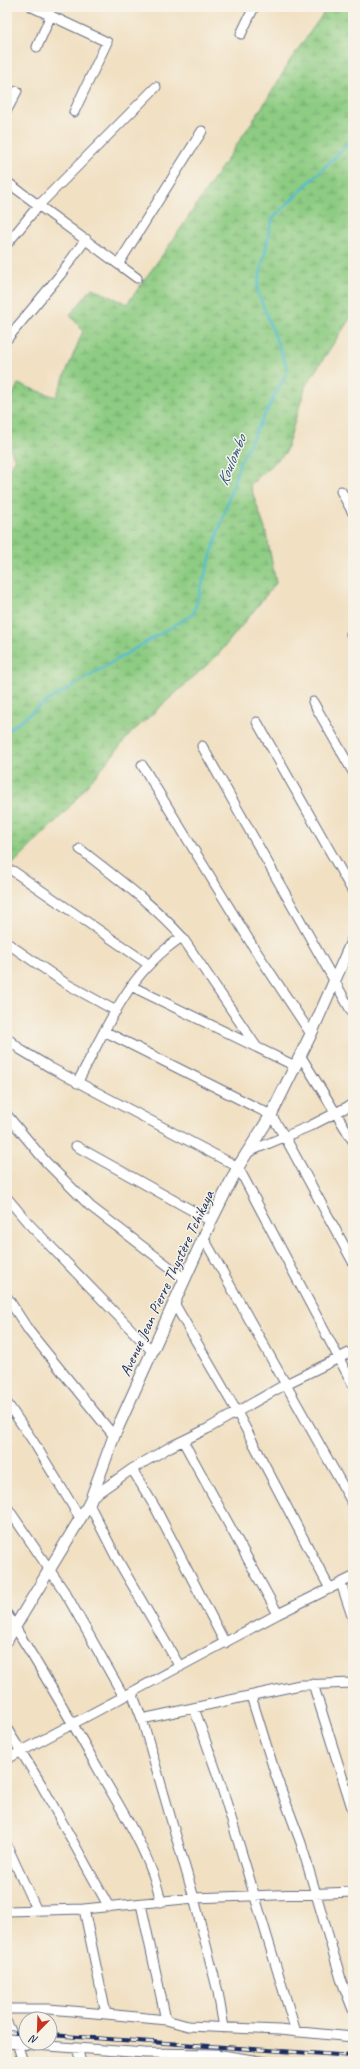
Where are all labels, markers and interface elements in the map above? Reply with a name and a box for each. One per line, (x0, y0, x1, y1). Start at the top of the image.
water label: Koulombo (212, 429, 252, 489)
street label: Avenue Jean Pierre Thystère Tchikaya (115, 1187, 219, 1379)
north arrow (18, 2011, 58, 2051)
text: N (26, 2032, 40, 2048)

